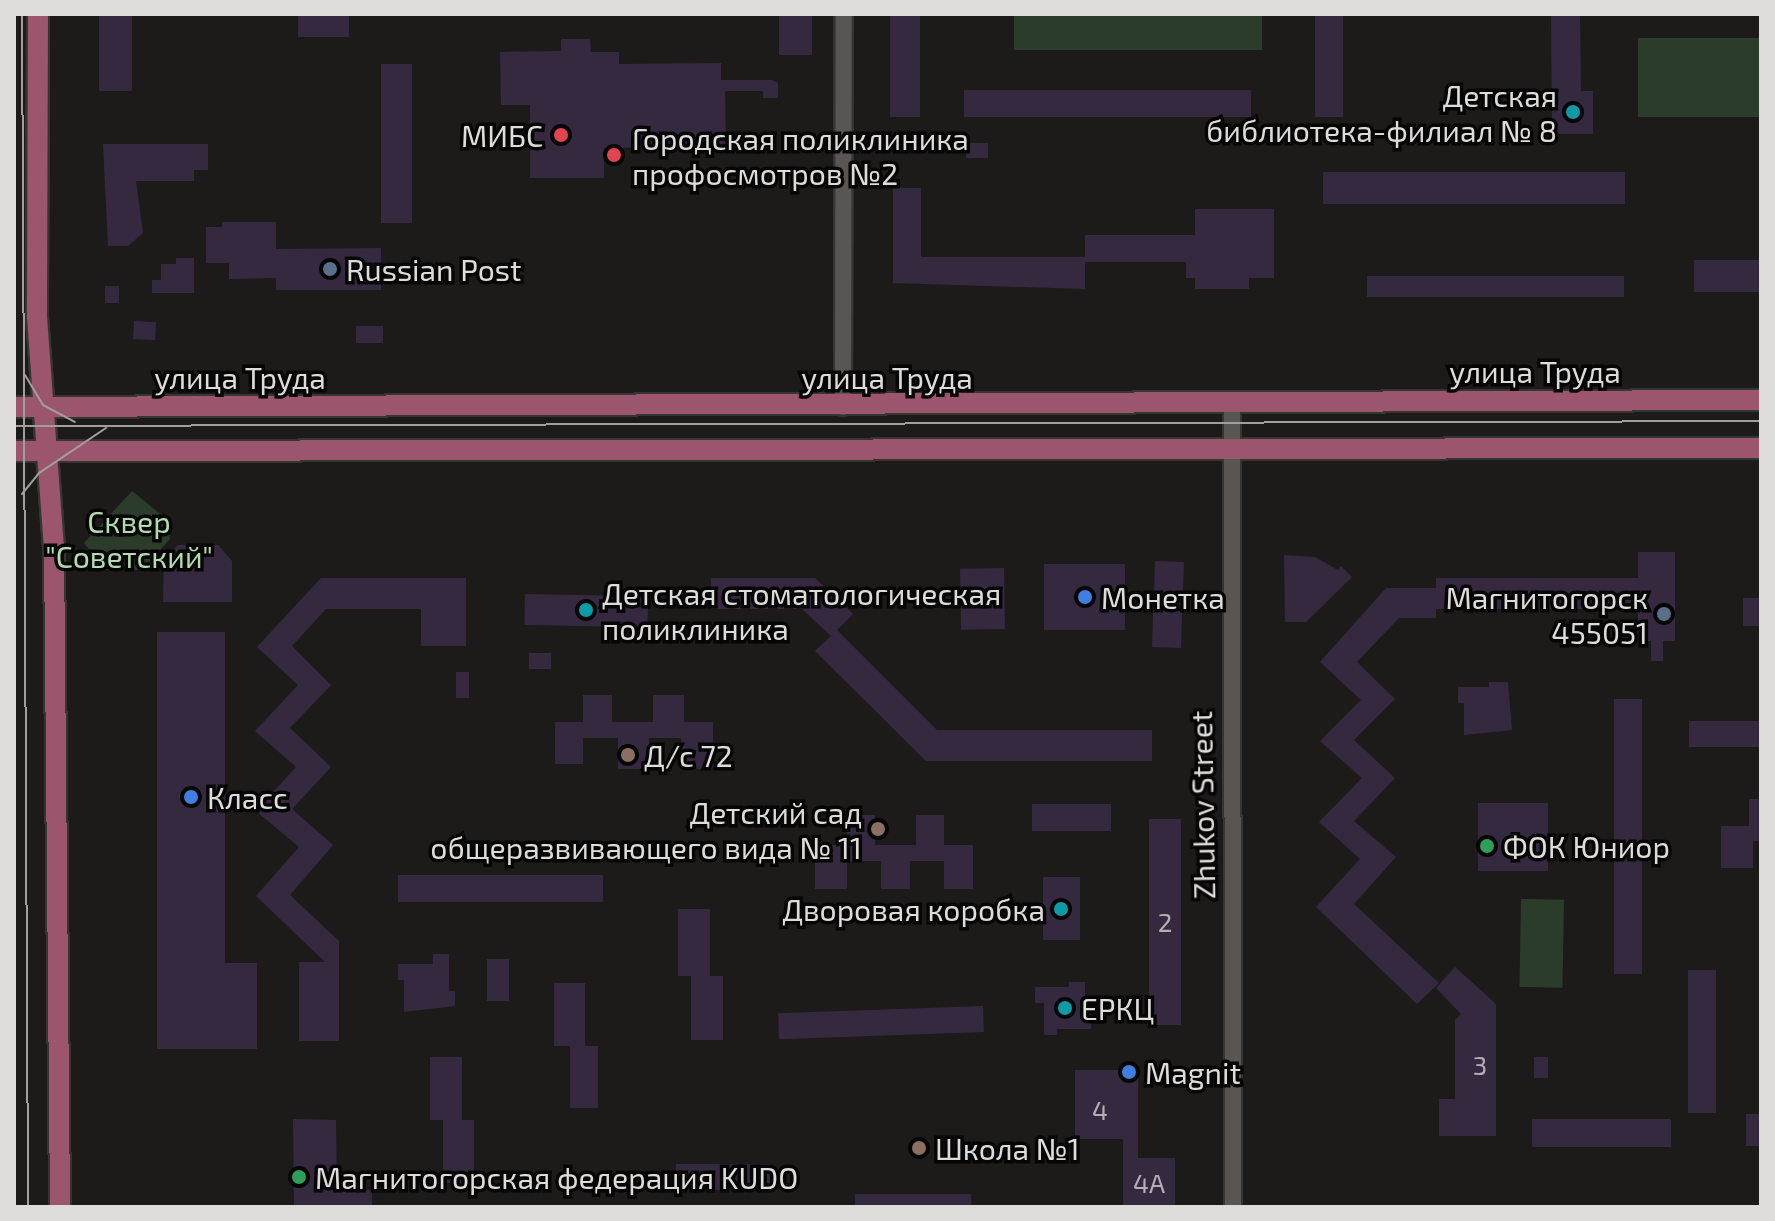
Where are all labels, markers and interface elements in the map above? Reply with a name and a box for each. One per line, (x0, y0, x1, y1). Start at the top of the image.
place label: Детская библиотека-филиал № 8 (1206, 77, 1557, 148)
marker: Детская библиотека-филиал № 8 (1564, 103, 1582, 121)
place label: МИБС (461, 117, 543, 153)
place label: Городская поликлиника профосмотров №2 (632, 120, 969, 190)
marker: МИБС (550, 124, 572, 146)
marker: Городская поликлиника профосмотров №2 (603, 144, 625, 166)
place label: Russian Post (346, 251, 521, 287)
marker: Russian Post (321, 260, 339, 278)
street label: улица Труда (1449, 353, 1621, 389)
street label: улица Труда (154, 359, 326, 395)
street label: улица Труда (801, 359, 973, 395)
park label: Сквер "Советский" (45, 503, 213, 574)
place label: Детская стоматологическая поликлиника (602, 575, 1001, 646)
place label: Монетка (1101, 579, 1225, 615)
place label: Магнитогорск 455051 (1446, 579, 1648, 650)
marker: Монетка (1076, 588, 1094, 606)
marker: Детская стоматологическая поликлиника (577, 601, 595, 619)
marker: Магнитогорск 455051 (1655, 605, 1673, 623)
street label: Zhukov Street (1182, 710, 1222, 900)
place label: Д/с 72 (644, 737, 733, 773)
marker: Д/с 72 (619, 746, 637, 764)
place label: Класс (207, 779, 288, 815)
marker: Класс (182, 788, 200, 806)
place label: Детский сад общеразвивающего вида № 11 (430, 794, 862, 864)
marker: Детский сад общеразвивающего вида № 11 (869, 820, 887, 838)
place label: ФОК Юниор (1503, 828, 1670, 864)
marker: ФОК Юниор (1478, 837, 1496, 855)
place label: Дворовая коробка (782, 891, 1045, 927)
marker: Дворовая коробка (1052, 900, 1070, 918)
house number: 2 (1158, 906, 1172, 938)
place label: ЕРКЦ (1081, 990, 1154, 1026)
marker: ЕРКЦ (1056, 999, 1074, 1017)
house number: 3 (1473, 1049, 1487, 1081)
place label: Magnit (1145, 1054, 1241, 1090)
marker: Magnit (1120, 1063, 1138, 1081)
house number: 4 (1092, 1094, 1108, 1126)
place label: Школа №1 (935, 1130, 1080, 1166)
marker: Школа №1 (910, 1139, 928, 1157)
place label: Магнитогорская федерация KUDO (315, 1159, 798, 1195)
house number: 4А (1133, 1167, 1165, 1199)
marker: Магнитогорская федерация KUDO (290, 1168, 308, 1186)

